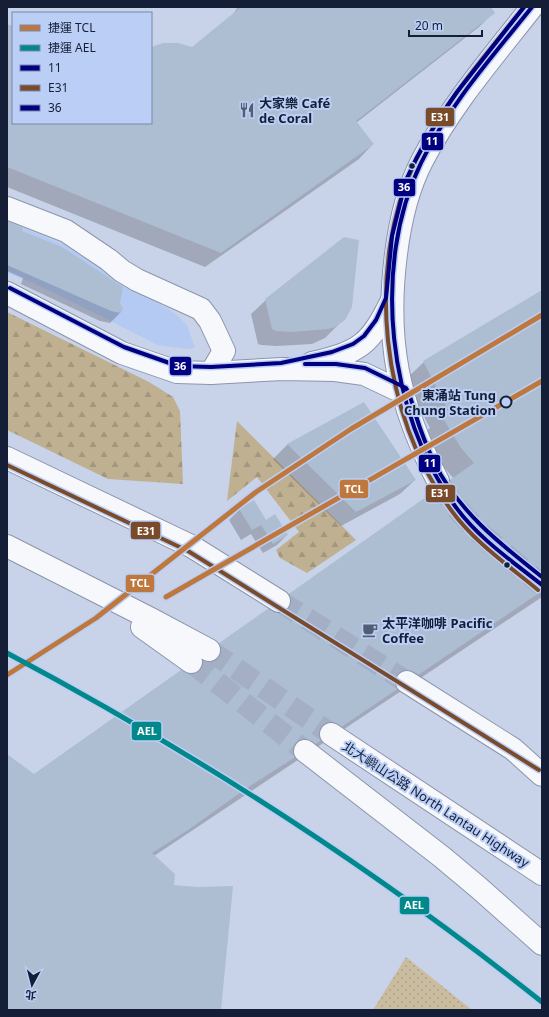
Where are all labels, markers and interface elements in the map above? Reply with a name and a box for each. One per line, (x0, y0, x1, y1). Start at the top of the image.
legend (12, 12, 152, 124)
scale bar (409, 12, 482, 38)
text: 20 m (415, 17, 443, 34)
text: 捷運 TCL (48, 19, 95, 36)
text: 捷運 AEL (48, 39, 96, 56)
text: 11 (48, 59, 62, 76)
text: E31 (48, 79, 68, 96)
place label: 大家樂 Café de Coral (259, 94, 331, 127)
text: 36 (48, 99, 62, 116)
restaurant icon: 大家樂 Café de Coral (238, 101, 256, 119)
line badge: E31 (425, 107, 455, 127)
text: E31 (431, 109, 449, 124)
line badge: 11 (421, 132, 444, 151)
text: 11 (426, 133, 438, 148)
unlabelled marker (407, 161, 417, 171)
line badge: 36 (393, 178, 416, 197)
text: 36 (398, 179, 410, 194)
line badge: 36 (169, 356, 192, 376)
text: 36 (174, 358, 186, 373)
place label: 東涌站 Tung Chung Station (404, 386, 496, 419)
marker: 東涌站 Tung Chung Station (499, 395, 513, 409)
line badge: 11 (418, 454, 441, 473)
text: 11 (424, 455, 436, 470)
line badge: TCL (339, 479, 369, 499)
text: TCL (344, 481, 364, 496)
line badge: E31 (425, 484, 456, 503)
text: E31 (431, 485, 449, 500)
line badge: E31 (130, 521, 161, 540)
text: E31 (137, 523, 155, 538)
unlabelled marker (502, 560, 512, 570)
line badge: TCL (125, 574, 155, 593)
text: TCL (130, 575, 150, 590)
place label: 太平洋咖啡 Pacific Coffee (382, 614, 493, 647)
cafe icon: 太平洋咖啡 Pacific Coffee (361, 621, 379, 639)
line badge: AEL (131, 721, 162, 741)
text: AEL (137, 723, 157, 738)
street label: 北大嶼山公路 North Lantau Highway (339, 737, 533, 871)
line badge: AEL (399, 896, 430, 915)
text: AEL (404, 897, 424, 912)
north arrow (12, 965, 52, 1005)
text: 北 (24, 987, 37, 1004)

